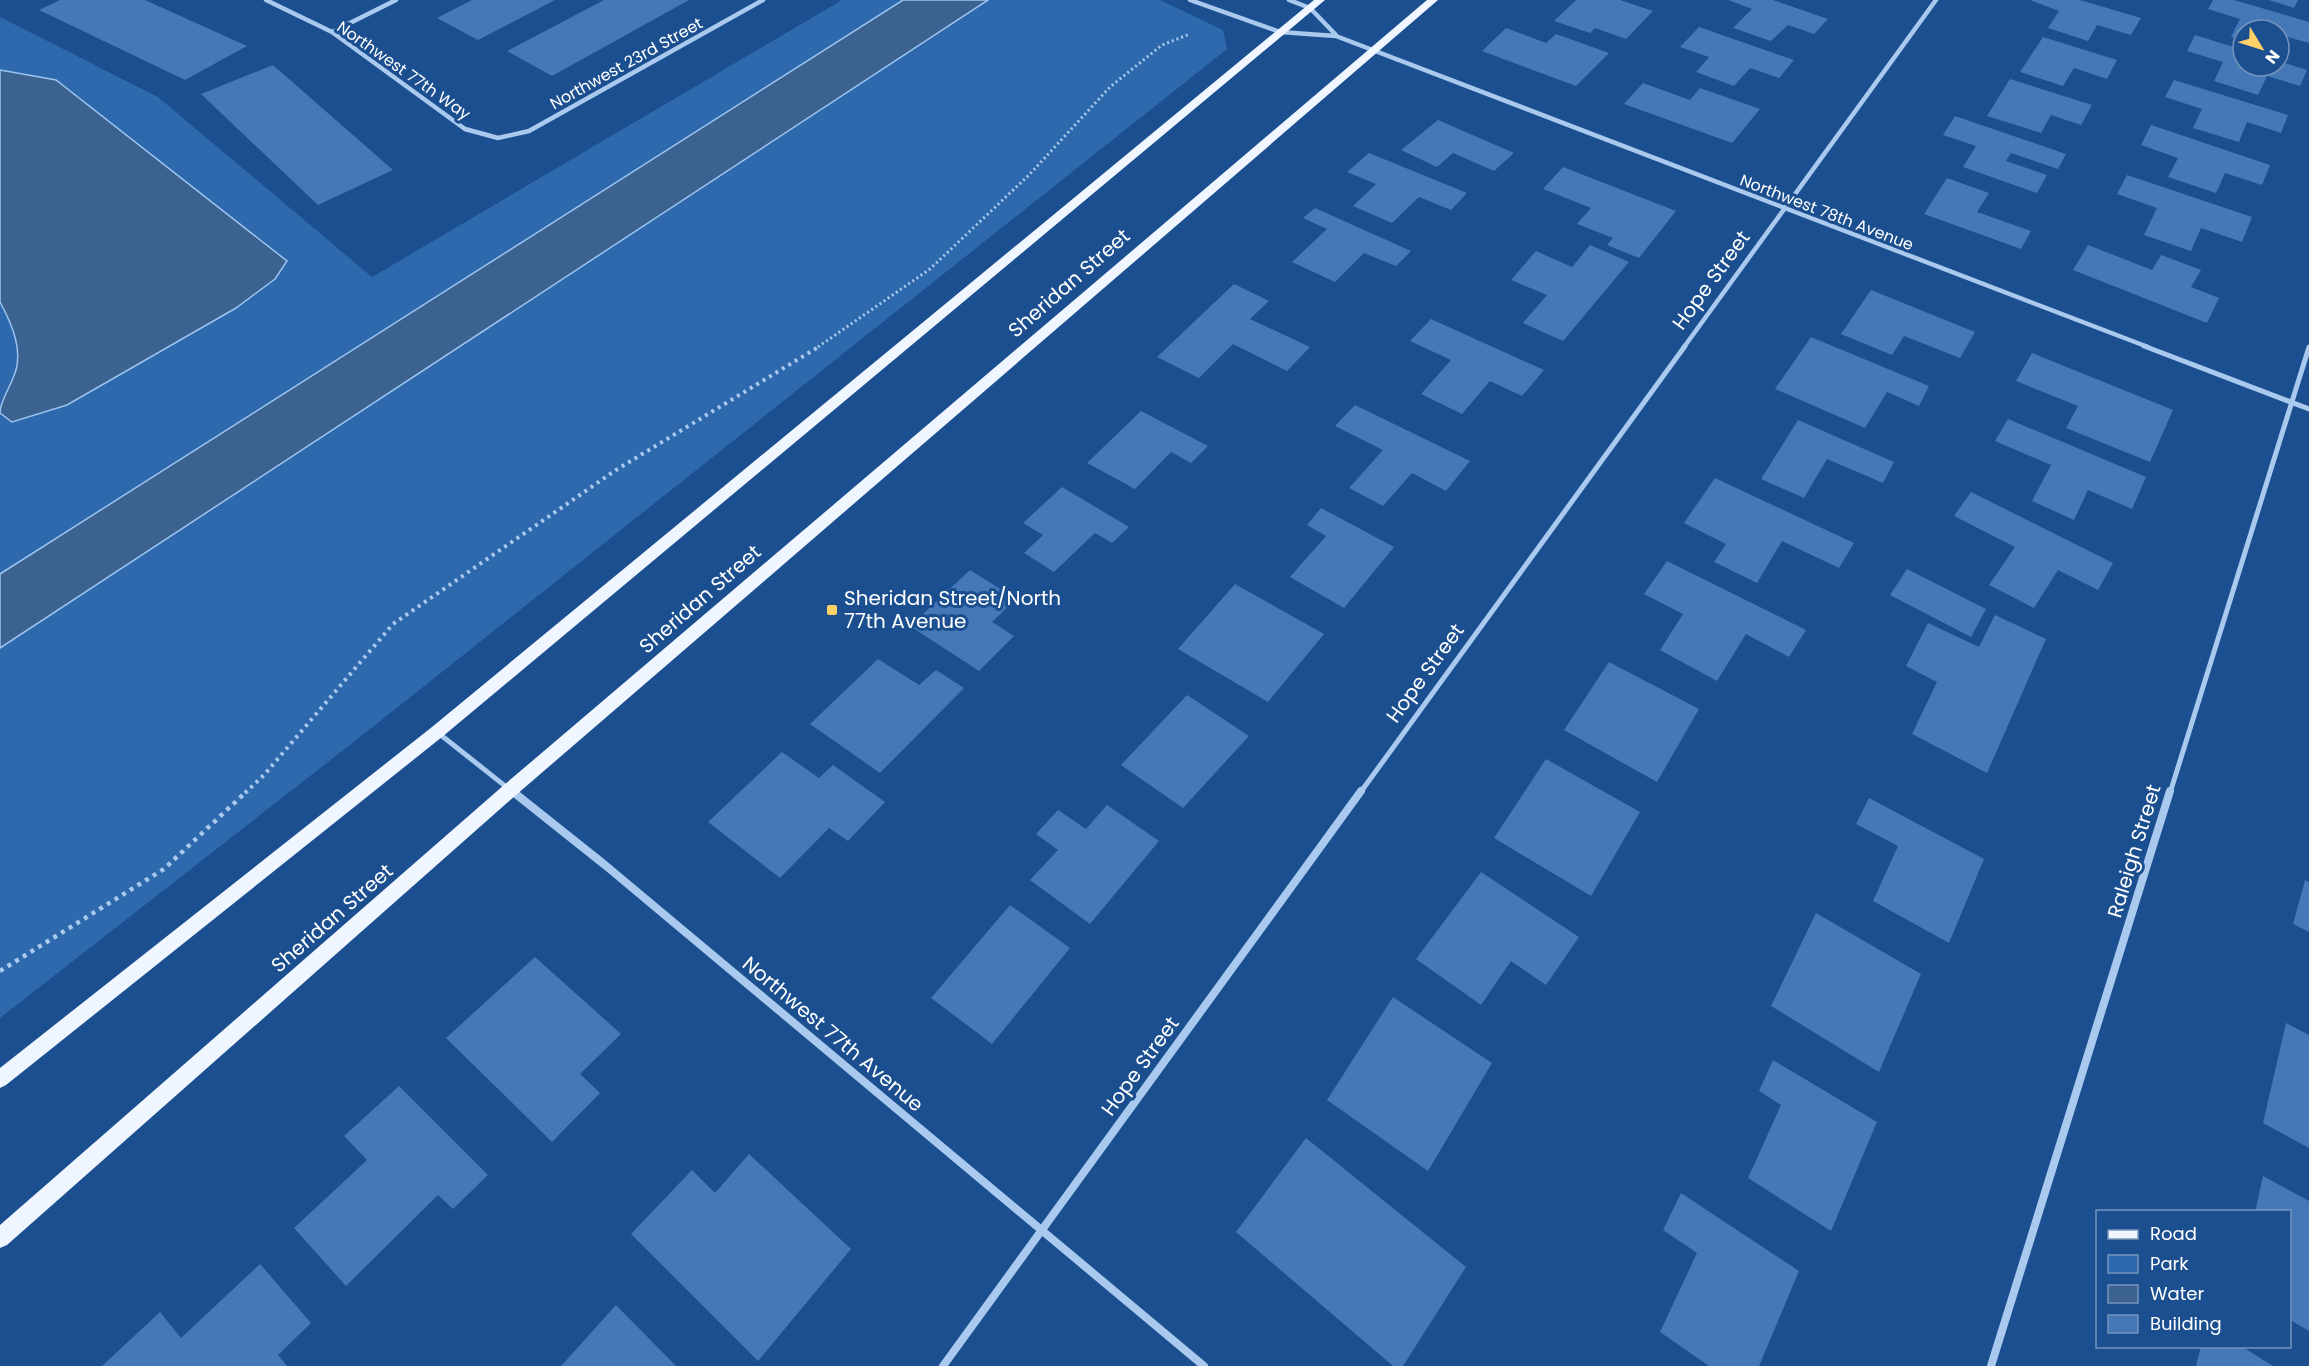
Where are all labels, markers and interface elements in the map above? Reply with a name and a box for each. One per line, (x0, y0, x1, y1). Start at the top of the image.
street label: Northwest 23rd Street (546, 12, 707, 115)
street label: Northwest 77th Way (332, 16, 475, 125)
north arrow (2231, 18, 2291, 78)
text: N (2260, 45, 2285, 69)
street label: Northwest 78th Avenue (1737, 169, 1917, 256)
street label: Sheridan Street (1002, 222, 1136, 344)
street label: Hope Street (1665, 225, 1757, 335)
street label: Sheridan Street (633, 538, 767, 660)
place label: Sheridan Street/North 77th Avenue (844, 584, 1061, 635)
marker: Sheridan Street/North 77th Avenue (825, 603, 839, 617)
street label: Hope Street (1379, 618, 1471, 728)
street label: Raleigh Street (2100, 781, 2168, 921)
street label: Sheridan Street (265, 857, 399, 979)
street label: Northwest 77th Avenue (736, 950, 930, 1118)
street label: Hope Street (1094, 1011, 1186, 1121)
legend (2096, 1210, 2291, 1348)
text: Road (2150, 1221, 2197, 1246)
text: Park (2150, 1251, 2189, 1276)
text: Water (2150, 1281, 2204, 1306)
text: Building (2150, 1311, 2222, 1336)

